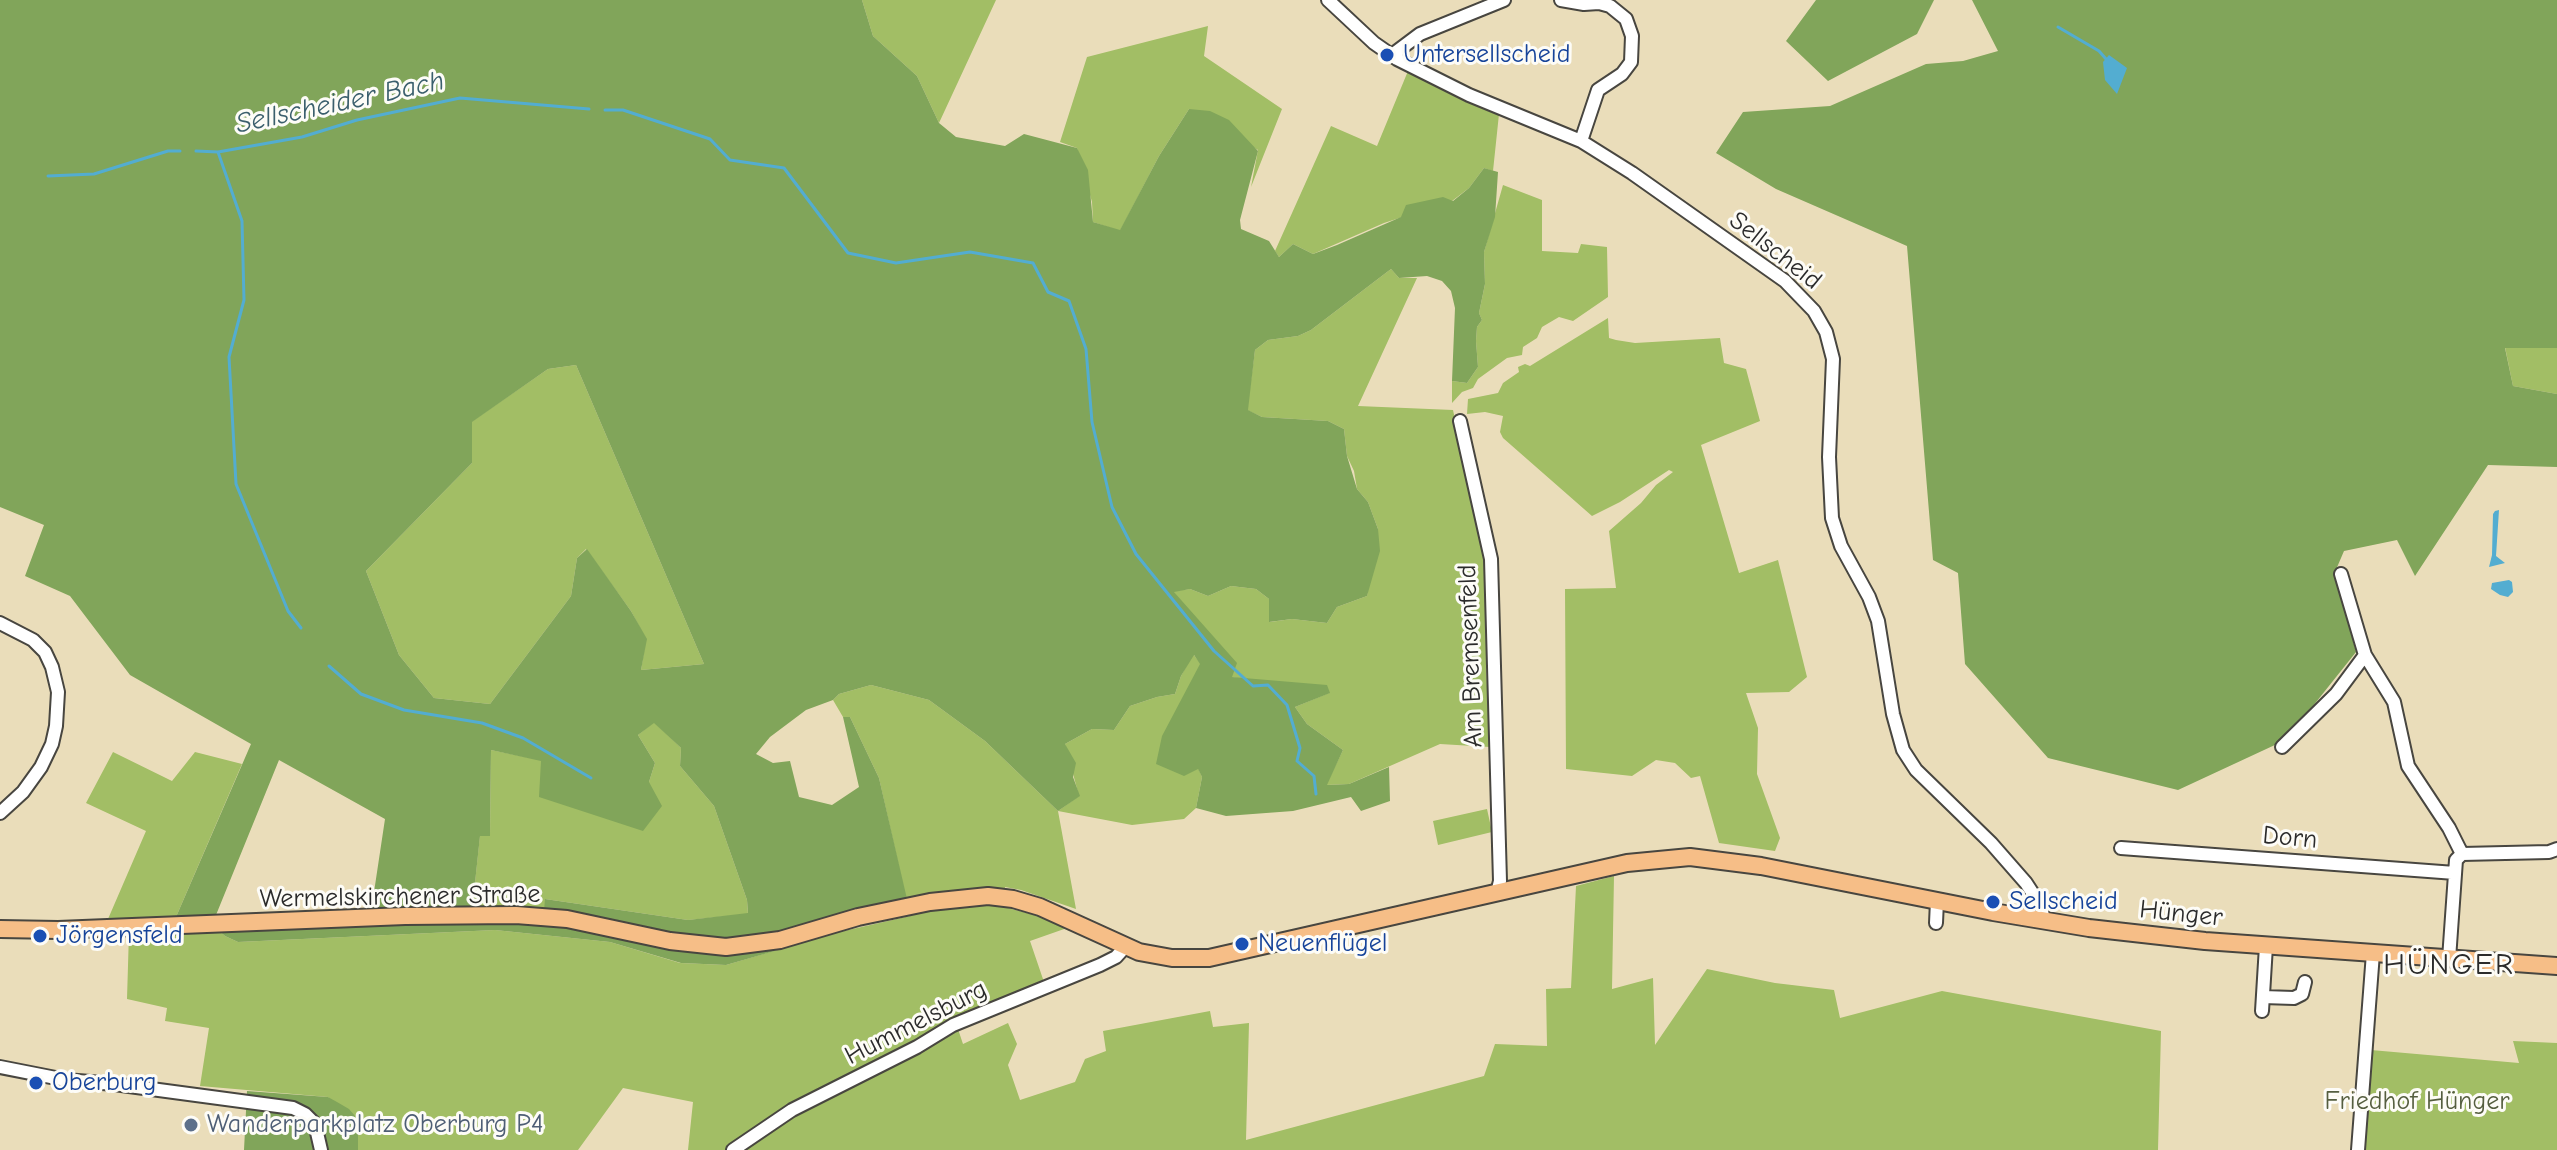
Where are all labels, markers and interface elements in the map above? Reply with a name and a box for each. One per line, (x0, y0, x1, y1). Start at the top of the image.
place label: Untersellscheid (1403, 39, 1570, 71)
marker: Untersellscheid (1378, 46, 1396, 64)
water label: Sellscheider Bach (233, 65, 447, 141)
street label: Sellscheid (1723, 205, 1827, 297)
street label: Am Bremsenfeld (1452, 564, 1490, 748)
street label: Dorn (2261, 820, 2319, 856)
street label: Wermelskirchener Straße (259, 879, 541, 915)
place label: Sellscheid (2009, 886, 2118, 918)
marker: Sellscheid (1984, 893, 2002, 911)
street label: Hünger (2138, 894, 2224, 934)
place label: Jörgensfeld (56, 920, 183, 952)
marker: Jörgensfeld (31, 927, 49, 945)
place label: Neuenflügel (1258, 928, 1388, 960)
marker: Neuenflügel (1233, 935, 1251, 953)
district label: HÜNGER (2383, 948, 2515, 984)
street label: Hummelsburg (840, 974, 992, 1072)
place label: Oberburg (52, 1067, 156, 1099)
marker: Oberburg (27, 1074, 45, 1092)
park label: Friedhof Hünger (2324, 1086, 2510, 1118)
place label: Wanderparkplatz Oberburg P4 (207, 1109, 543, 1141)
marker: Wanderparkplatz Oberburg P4 (182, 1116, 200, 1134)

